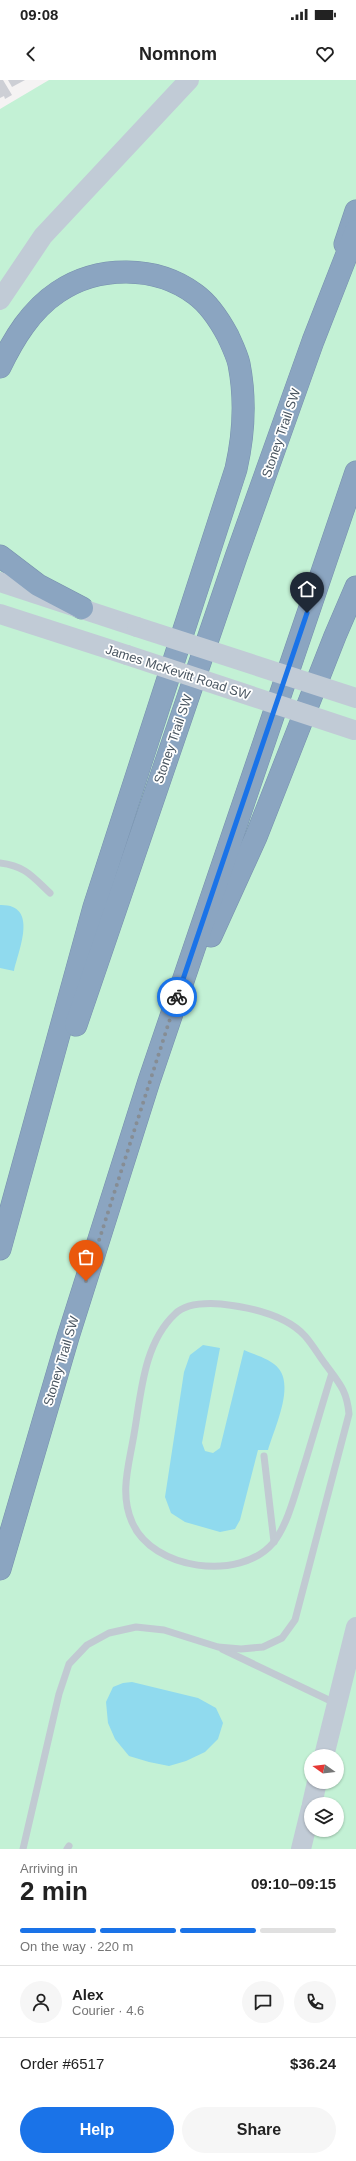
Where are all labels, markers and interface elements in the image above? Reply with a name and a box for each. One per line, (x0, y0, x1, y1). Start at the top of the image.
text: 09:08 (20, 6, 58, 23)
icon: back (20, 43, 42, 65)
icon: heart (314, 43, 336, 65)
text: Nomnom (139, 44, 217, 64)
street label: Stoney Trail SW (259, 386, 303, 480)
pin (290, 572, 324, 613)
icon: home (296, 578, 318, 600)
street label: James McKevitt Road SW (104, 642, 253, 703)
street label: Stoney Trail SW (151, 692, 195, 786)
courier (157, 977, 197, 1017)
icon: bike (166, 986, 188, 1008)
pin (69, 1240, 103, 1281)
icon: bag (75, 1246, 97, 1268)
street label: Stoney Trail SW (40, 1314, 82, 1408)
north arrow (304, 1749, 344, 1789)
map controls (304, 1749, 344, 1837)
button: layers (304, 1797, 344, 1837)
text: Arriving in (20, 1861, 78, 1876)
text: 09:10–09:15 (251, 1875, 336, 1892)
text: 2 min (20, 1876, 88, 1906)
text: On the way · 220 m (20, 1939, 133, 1954)
button: person (20, 1981, 62, 2023)
button: chat (242, 1981, 284, 2023)
button: phone (294, 1981, 336, 2023)
text: Alex (72, 1986, 104, 2003)
text: Courier · 4.6 (72, 2003, 144, 2018)
text: Order #6517 (20, 2055, 104, 2072)
text: $36.24 (290, 2055, 336, 2072)
button: Help (20, 2107, 174, 2153)
button: Share (182, 2107, 336, 2153)

